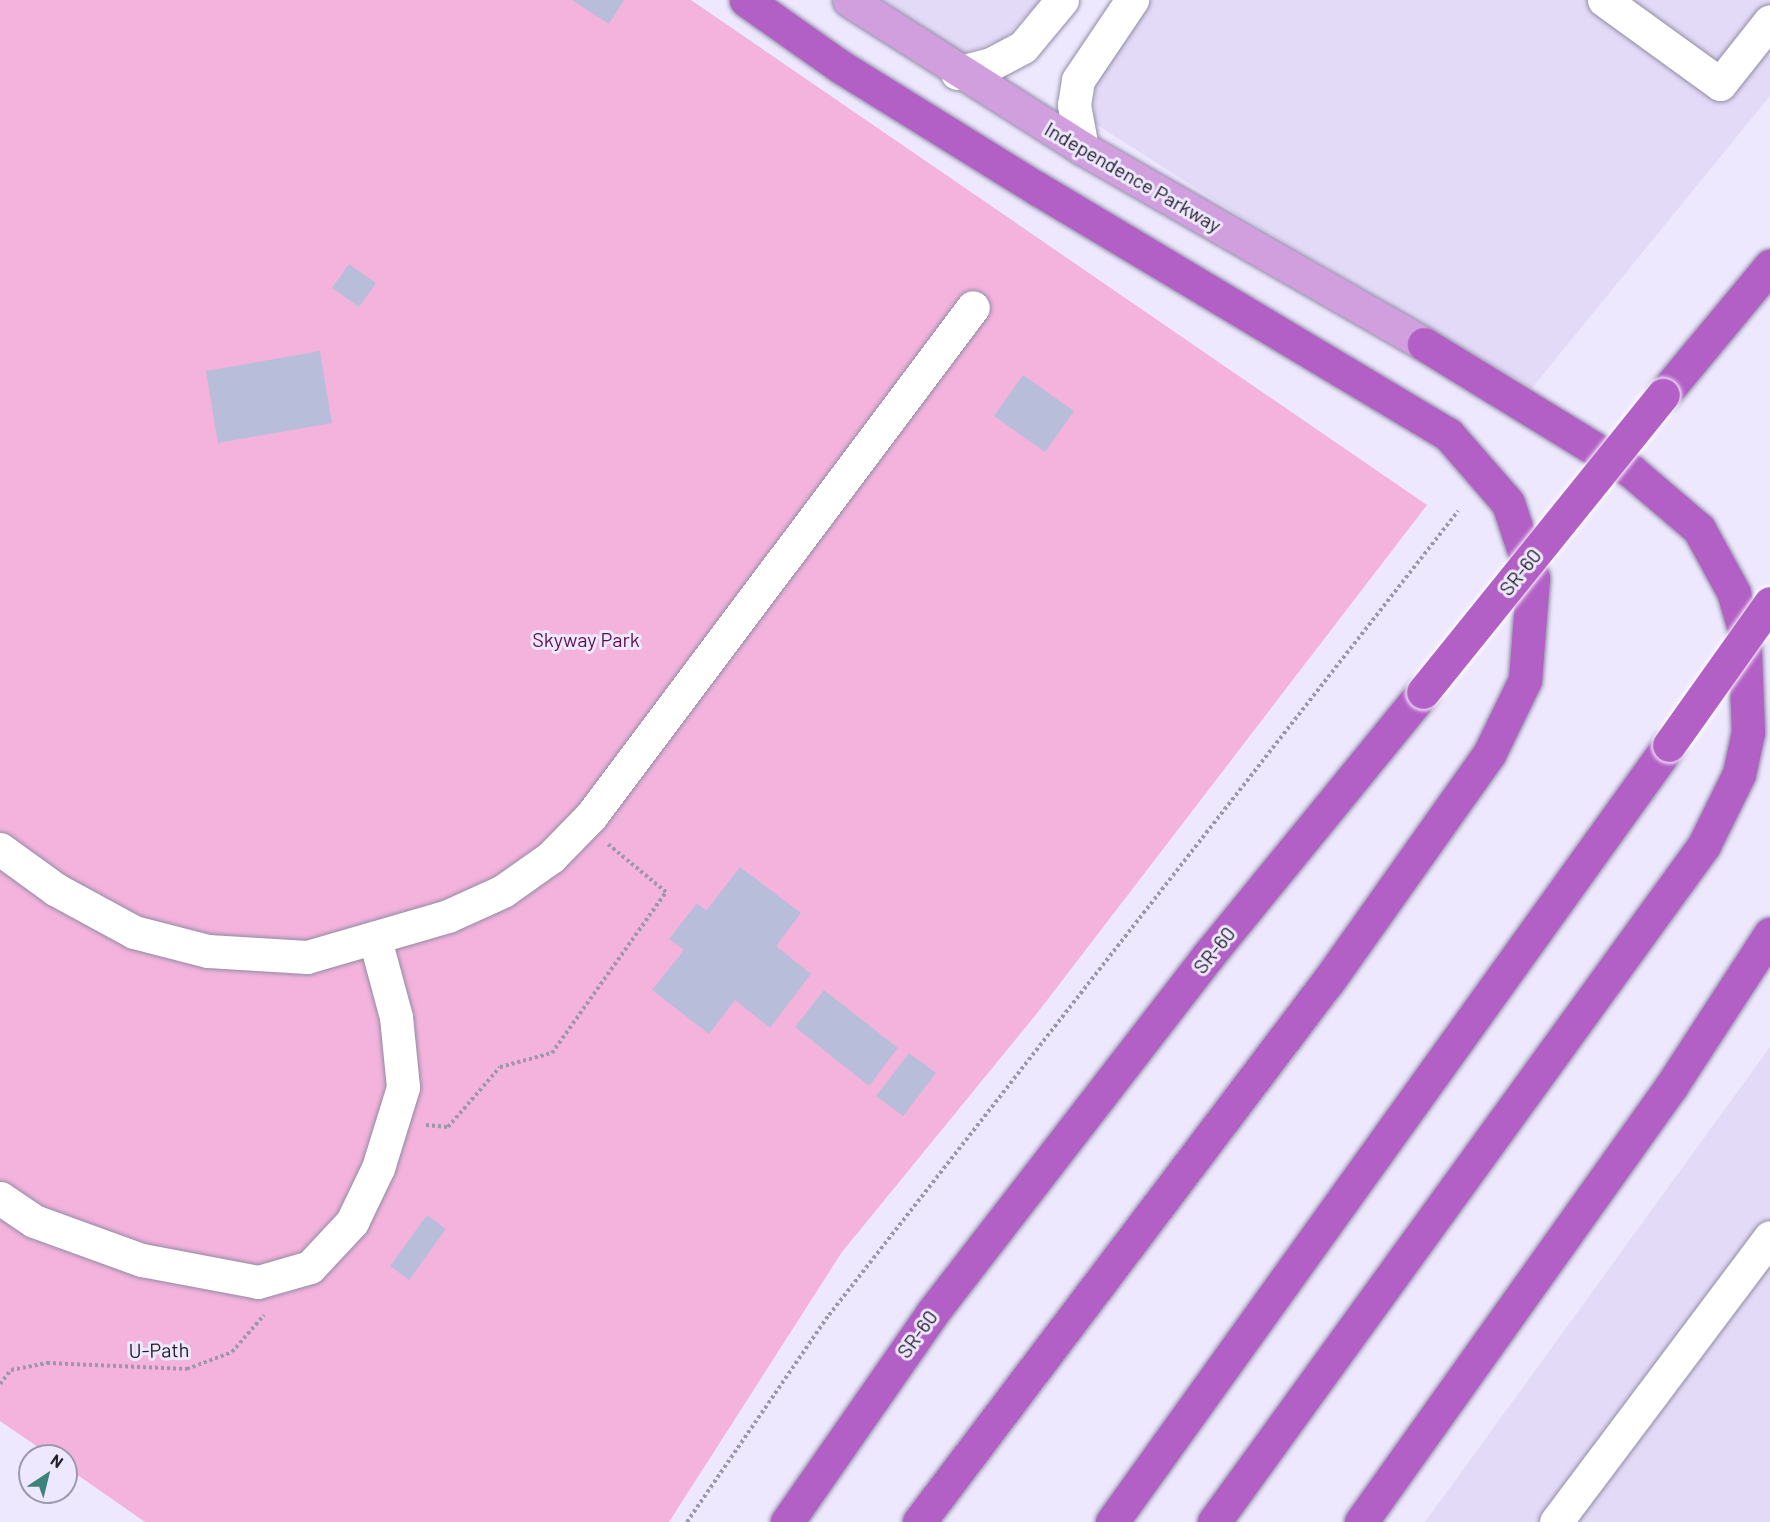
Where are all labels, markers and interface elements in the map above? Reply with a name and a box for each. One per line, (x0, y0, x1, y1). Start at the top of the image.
street label: Independence Parkway (1041, 117, 1225, 237)
street label: SR-60 (1494, 544, 1546, 600)
park label: Skyway Park (532, 627, 640, 651)
street label: SR-60 (1188, 922, 1240, 978)
street label: SR-60 (892, 1305, 942, 1363)
street label: U-Path (128, 1337, 190, 1363)
north arrow (18, 1444, 78, 1504)
text: N (48, 1450, 67, 1471)

